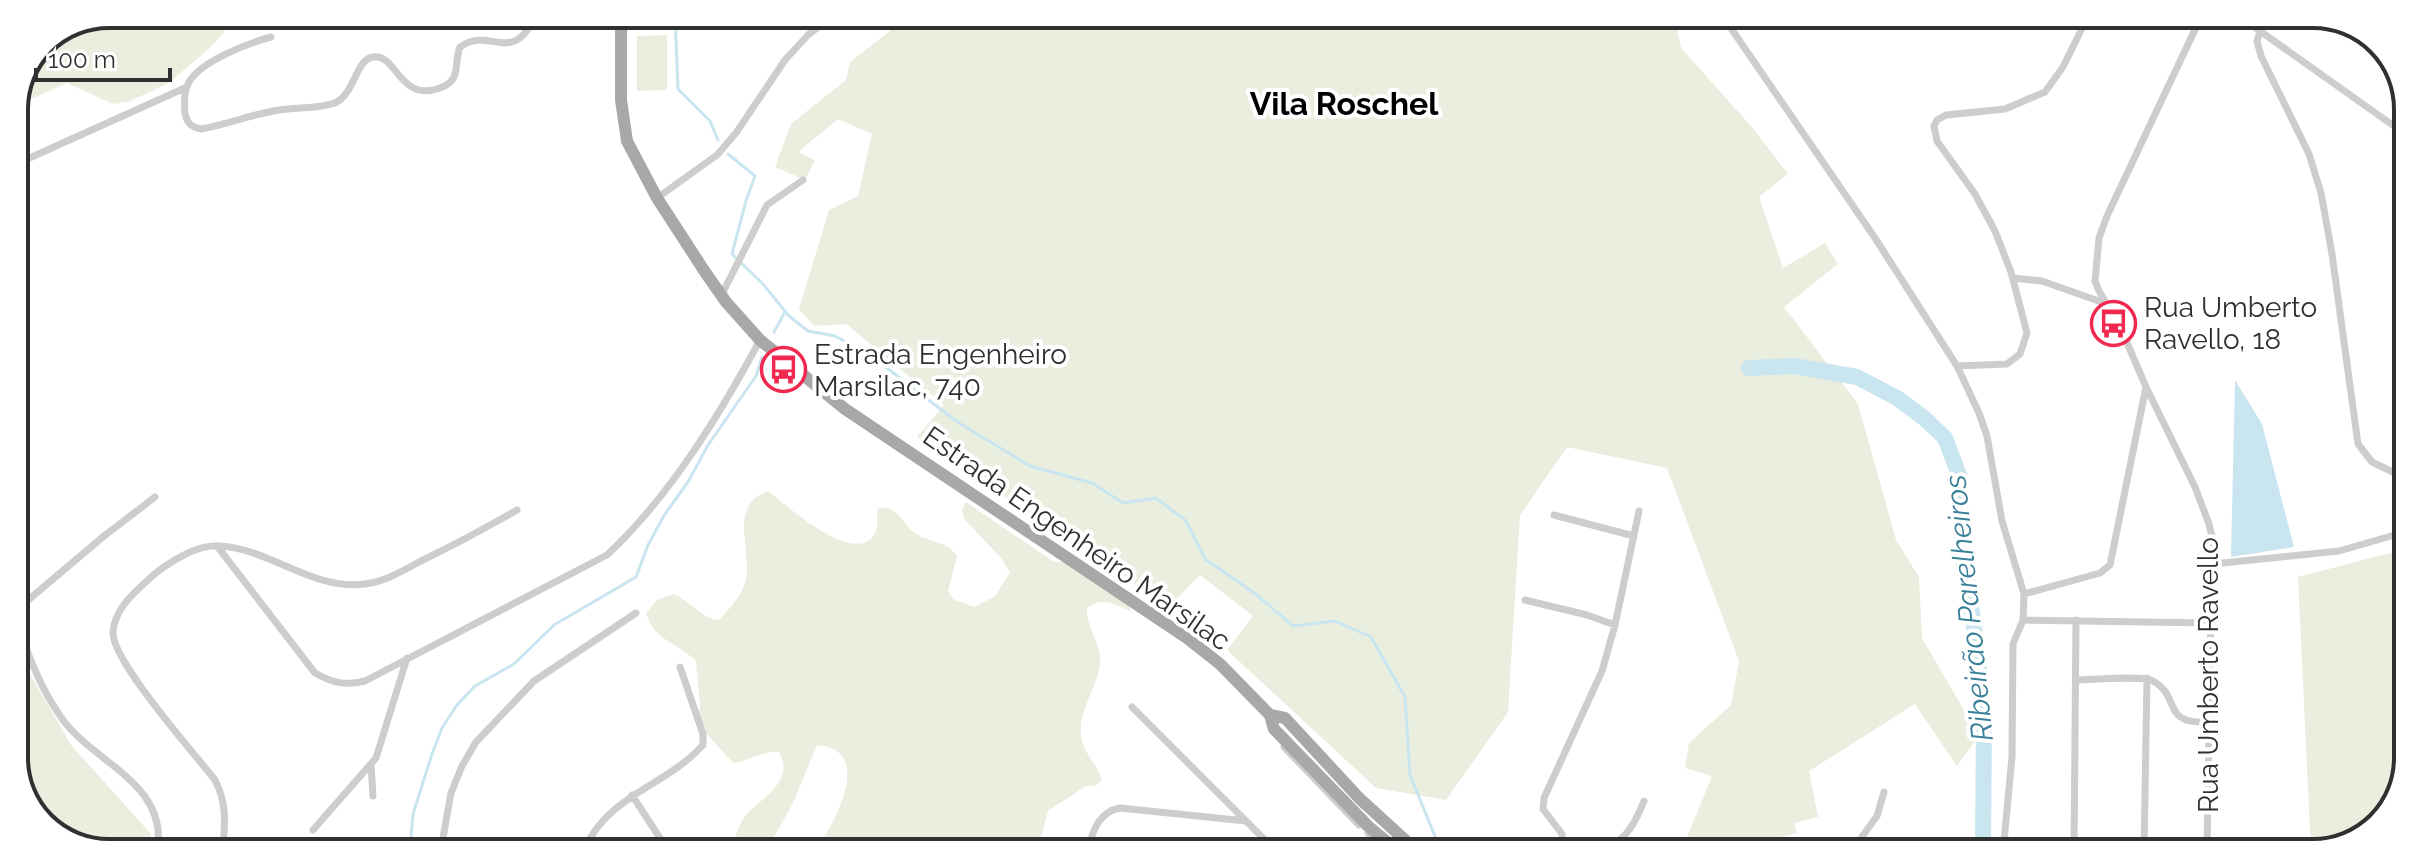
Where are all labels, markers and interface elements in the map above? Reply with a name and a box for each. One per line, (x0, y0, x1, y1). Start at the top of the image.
scale bar (36, 32, 170, 82)
text: 100 m (48, 45, 116, 74)
district label: Vila Roschel (1250, 85, 1439, 122)
place label: Rua Umberto Ravello, 18 (2144, 291, 2317, 356)
bus stop icon: Rua Umberto Ravello, 18 (2089, 299, 2137, 347)
place label: Estrada Engenheiro Marsilac, 740 (814, 338, 1067, 403)
bus stop icon: Estrada Engenheiro Marsilac, 740 (759, 346, 807, 394)
street label: Estrada Engenheiro Marsilac (917, 420, 1237, 657)
water label: Ribeirão Parelheiros (1937, 473, 2000, 743)
street label: Rua Umberto Ravello (2192, 537, 2225, 813)

